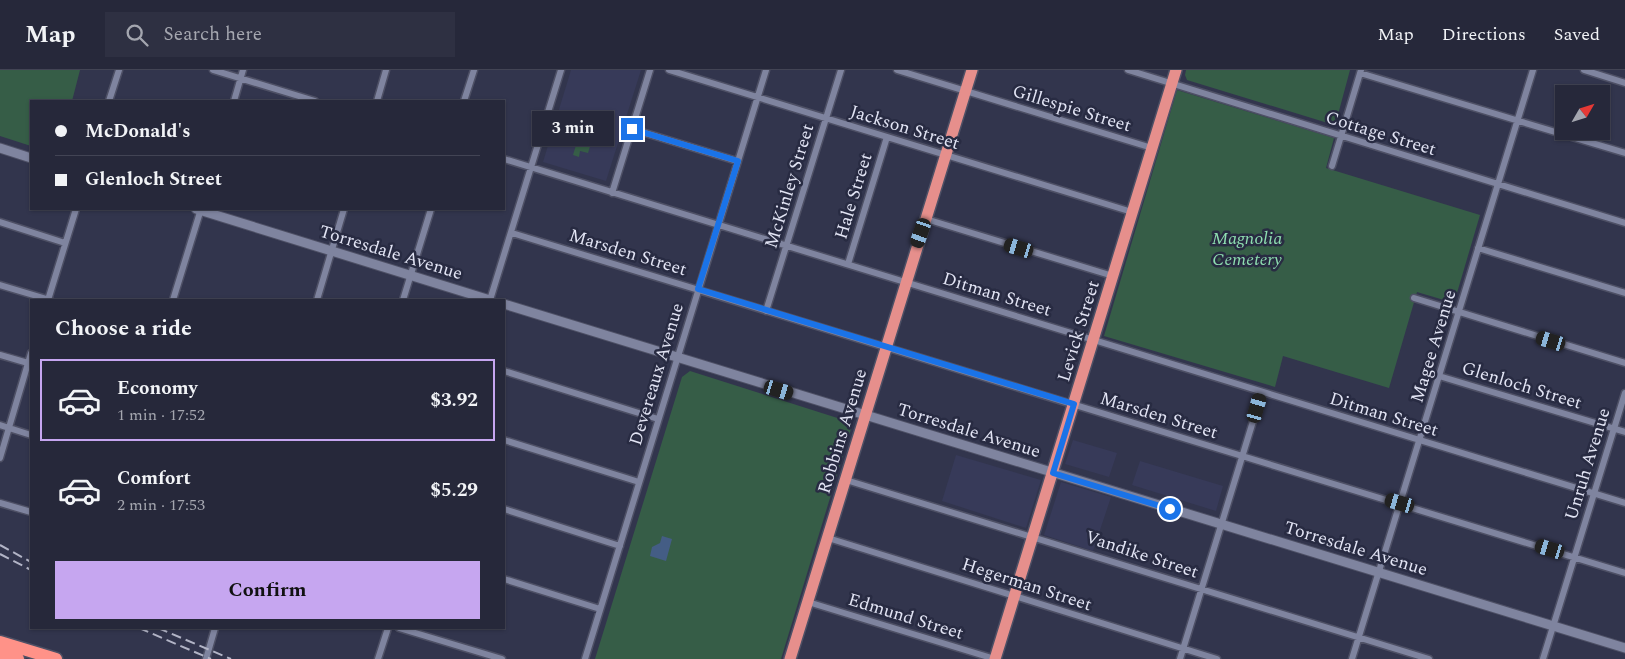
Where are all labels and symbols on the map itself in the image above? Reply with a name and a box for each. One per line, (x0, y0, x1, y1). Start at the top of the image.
street label: Gillespie Street (1009, 78, 1135, 139)
north arrow (1555, 85, 1610, 140)
street label: Jackson Street (847, 98, 963, 157)
street label: Cottage Street (1322, 104, 1439, 163)
callout: 3 min (532, 112, 614, 146)
route end (621, 118, 643, 140)
street label: McKinley Street (758, 120, 821, 252)
street label: Hale Street (828, 150, 879, 243)
car (909, 216, 932, 250)
street label: Torresdale Avenue (316, 218, 466, 287)
street label: Marsden Street (566, 222, 690, 283)
park label: Magnolia Cemetery (1212, 225, 1282, 273)
car (1002, 236, 1035, 260)
street label: Ditman Street (939, 265, 1055, 324)
street label: Levick Street (1050, 277, 1107, 385)
street label: Magee Avenue (1403, 286, 1463, 406)
street label: Devereaux Avenue (622, 300, 691, 449)
car (1534, 329, 1567, 353)
street label: Glenloch Street (1458, 354, 1585, 417)
street label: Robbins Avenue (811, 365, 874, 497)
car (762, 378, 795, 402)
street label: Marsden Street (1097, 385, 1221, 446)
street label: Ditman Street (1326, 385, 1442, 444)
car (1245, 392, 1268, 424)
street label: Torresdale Avenue (894, 396, 1044, 465)
street label: Unruh Avenue (1558, 405, 1617, 524)
car (1383, 492, 1416, 514)
route start (1159, 498, 1181, 520)
street label: Torresdale Avenue (1281, 514, 1431, 583)
street label: Vandike Street (1082, 523, 1202, 585)
car (1533, 537, 1566, 561)
street label: Hegerman Street (958, 551, 1095, 618)
street label: Edmund Street (845, 586, 967, 647)

